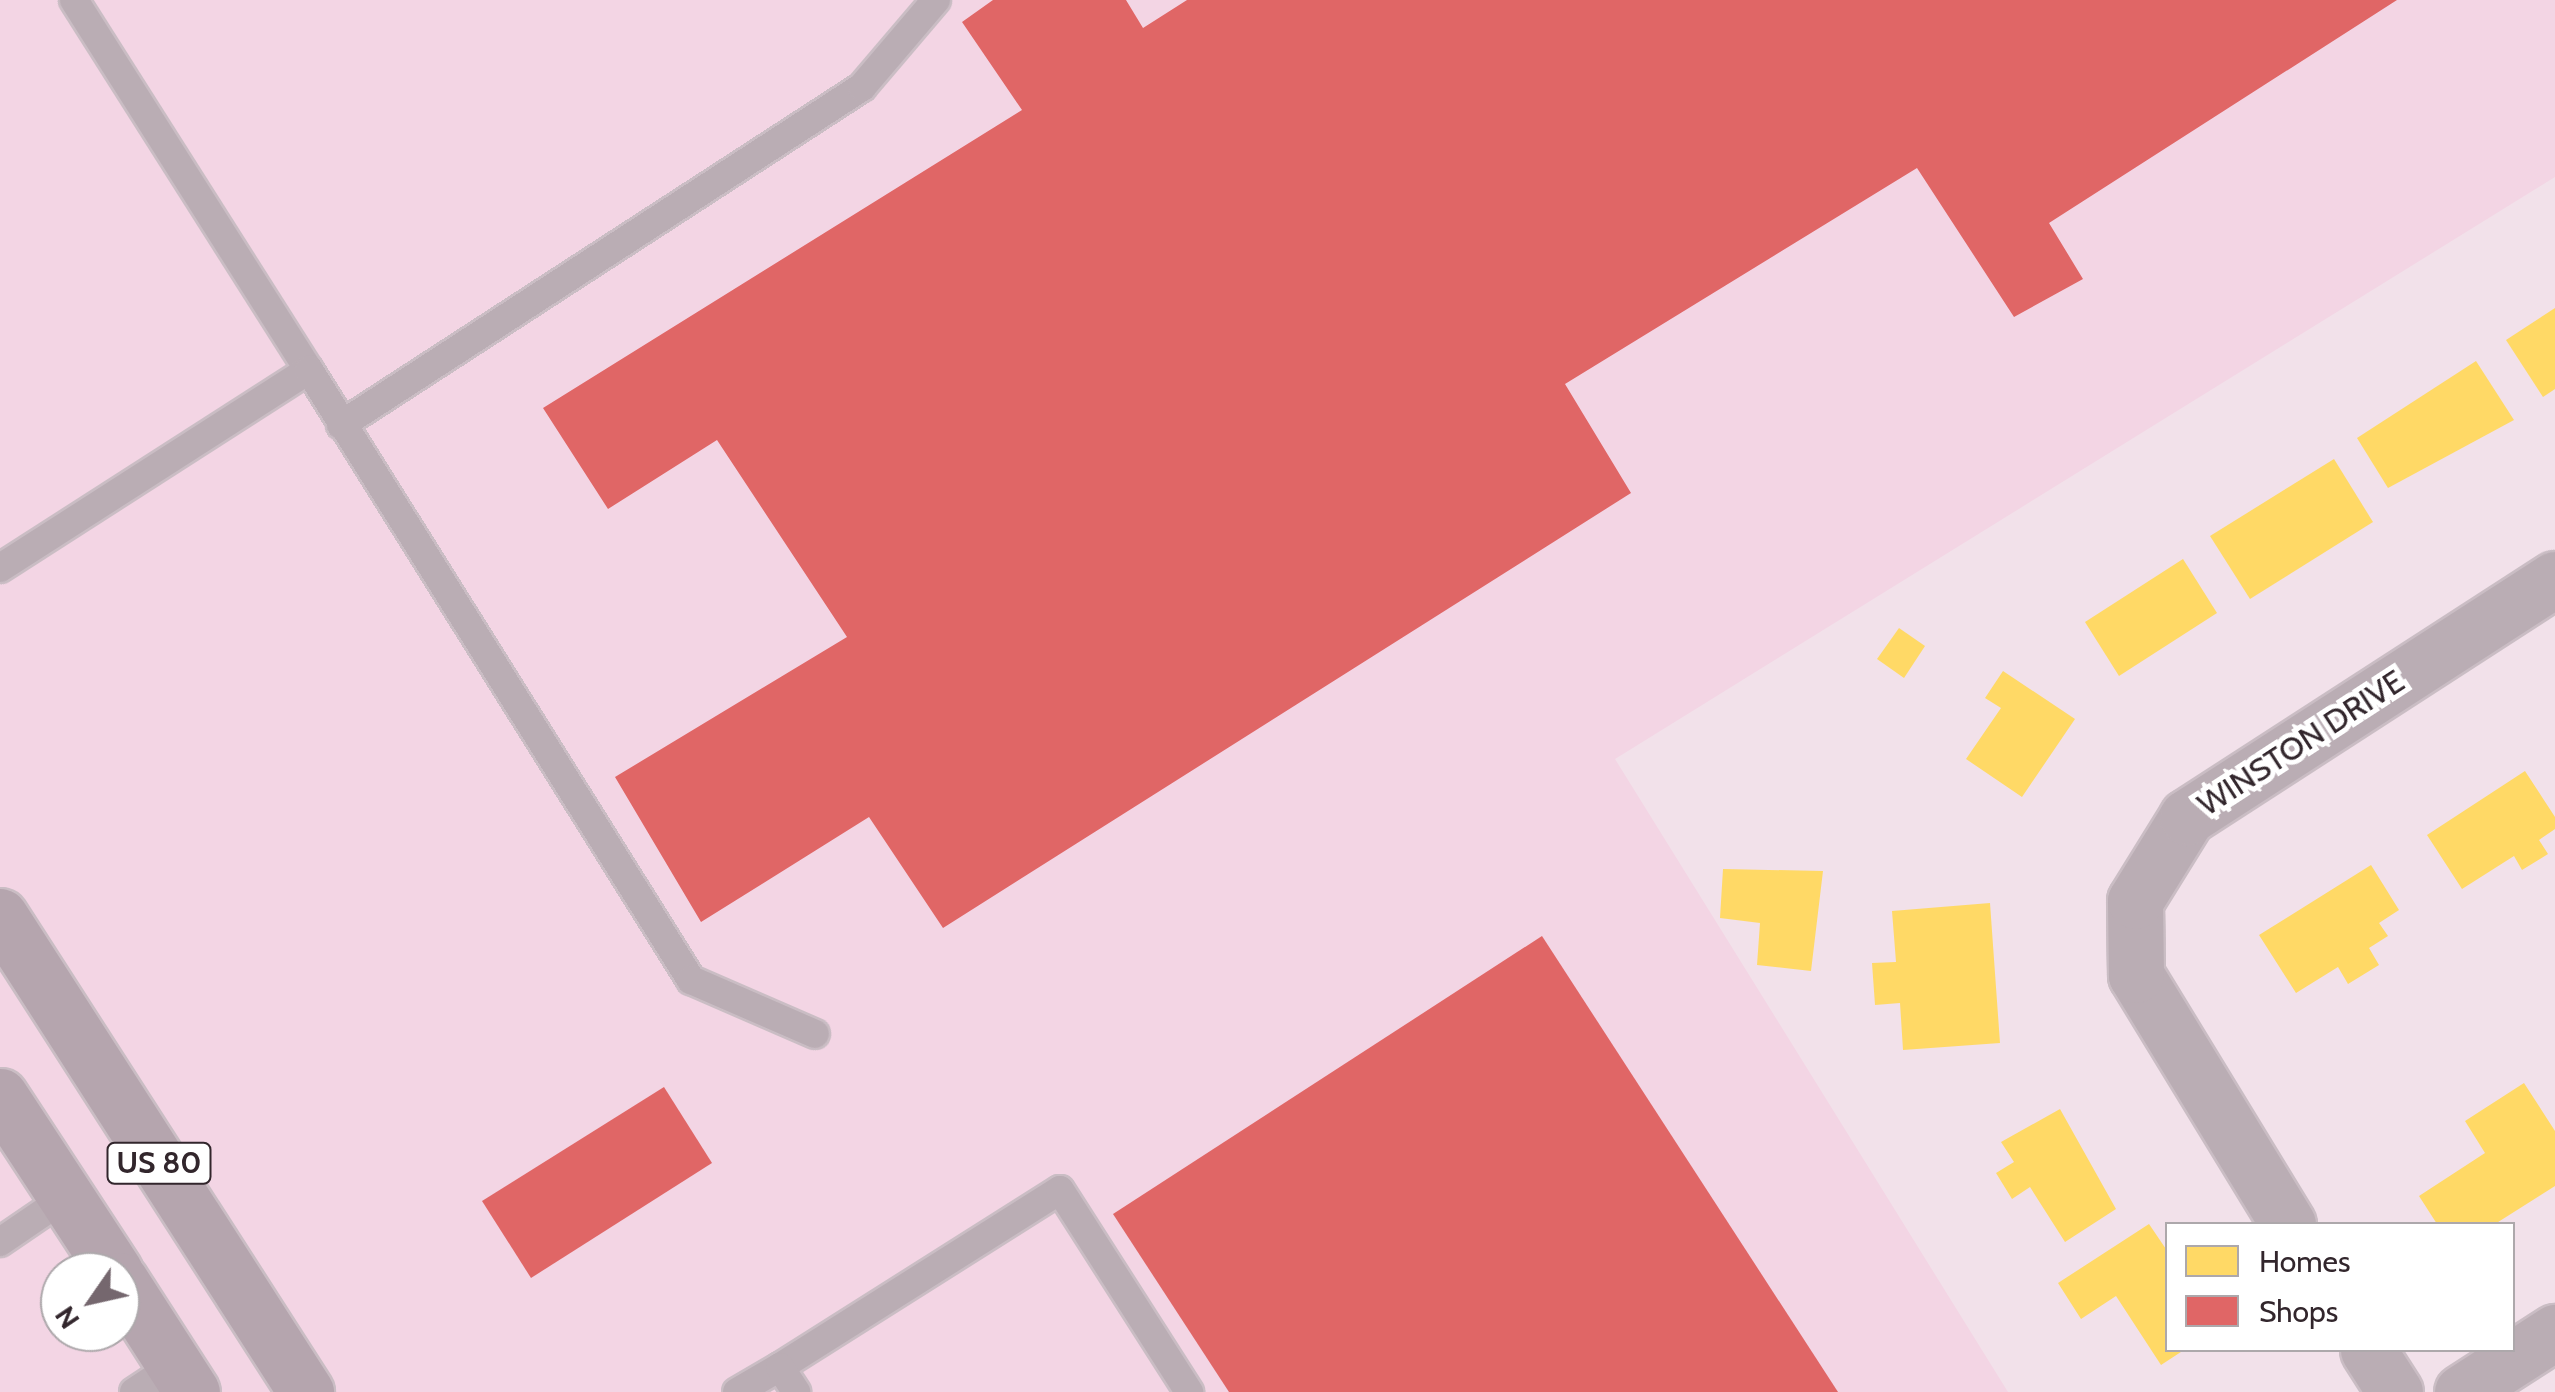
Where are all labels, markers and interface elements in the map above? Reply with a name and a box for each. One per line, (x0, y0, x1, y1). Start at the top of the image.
street label: WINSTON DRIVE (2191, 662, 2411, 824)
road number: US 80 (106, 1138, 212, 1188)
legend (2165, 1222, 2515, 1352)
text: Homes (2259, 1243, 2350, 1280)
north arrow (40, 1252, 140, 1352)
text: Shops (2259, 1293, 2338, 1330)
text: N (47, 1300, 86, 1335)

